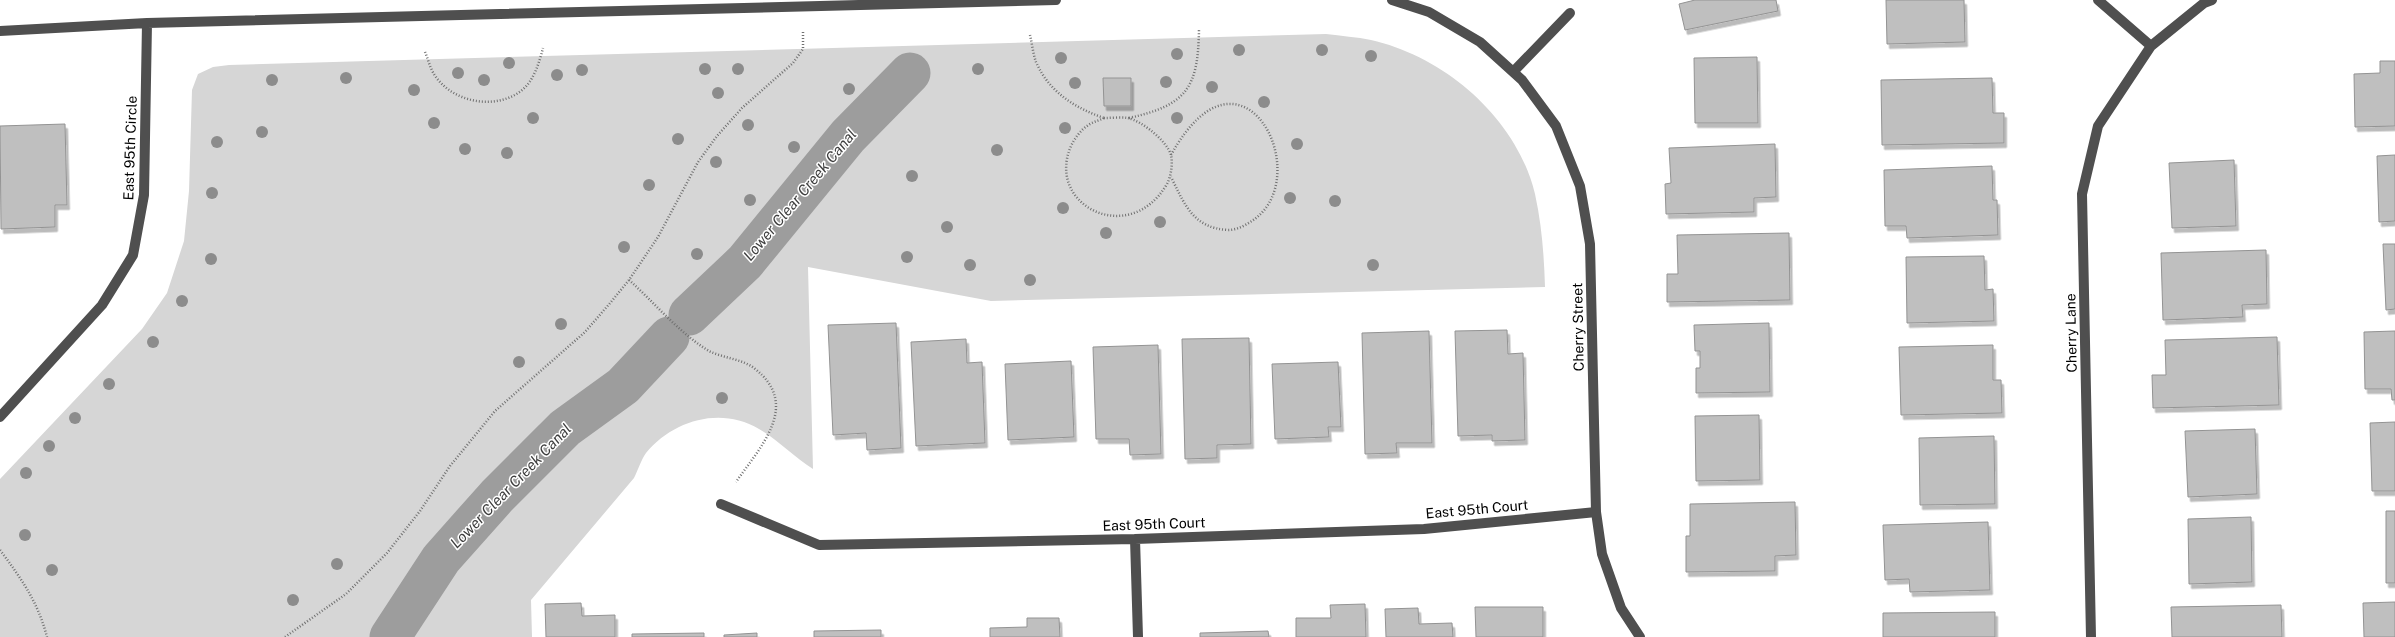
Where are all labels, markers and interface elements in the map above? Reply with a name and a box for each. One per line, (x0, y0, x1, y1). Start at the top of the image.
street label: East 95th Circle (120, 95, 140, 201)
water label: Lower Clear Creek Canal (740, 126, 860, 264)
street label: Cherry Street (1569, 283, 1587, 371)
street label: Cherry Lane (2062, 293, 2080, 373)
water label: Lower Clear Creek Canal (447, 420, 574, 551)
street label: East 95th Court (1425, 497, 1529, 521)
street label: East 95th Court (1102, 514, 1206, 534)

